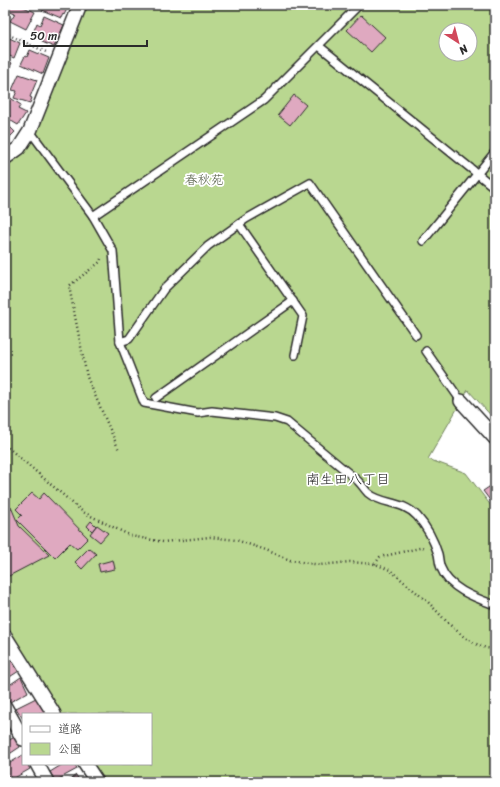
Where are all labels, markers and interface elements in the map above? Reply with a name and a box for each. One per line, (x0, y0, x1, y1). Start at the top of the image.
scale bar (24, 22, 147, 48)
north arrow (438, 22, 478, 62)
text: 50 m (30, 25, 57, 47)
text: N (455, 39, 473, 60)
park label: 春秋苑 (184, 168, 224, 191)
district label: 南生田八丁目 (306, 467, 390, 492)
legend (22, 713, 152, 765)
text: 道路 (58, 718, 82, 740)
text: 公園 (58, 738, 82, 760)

